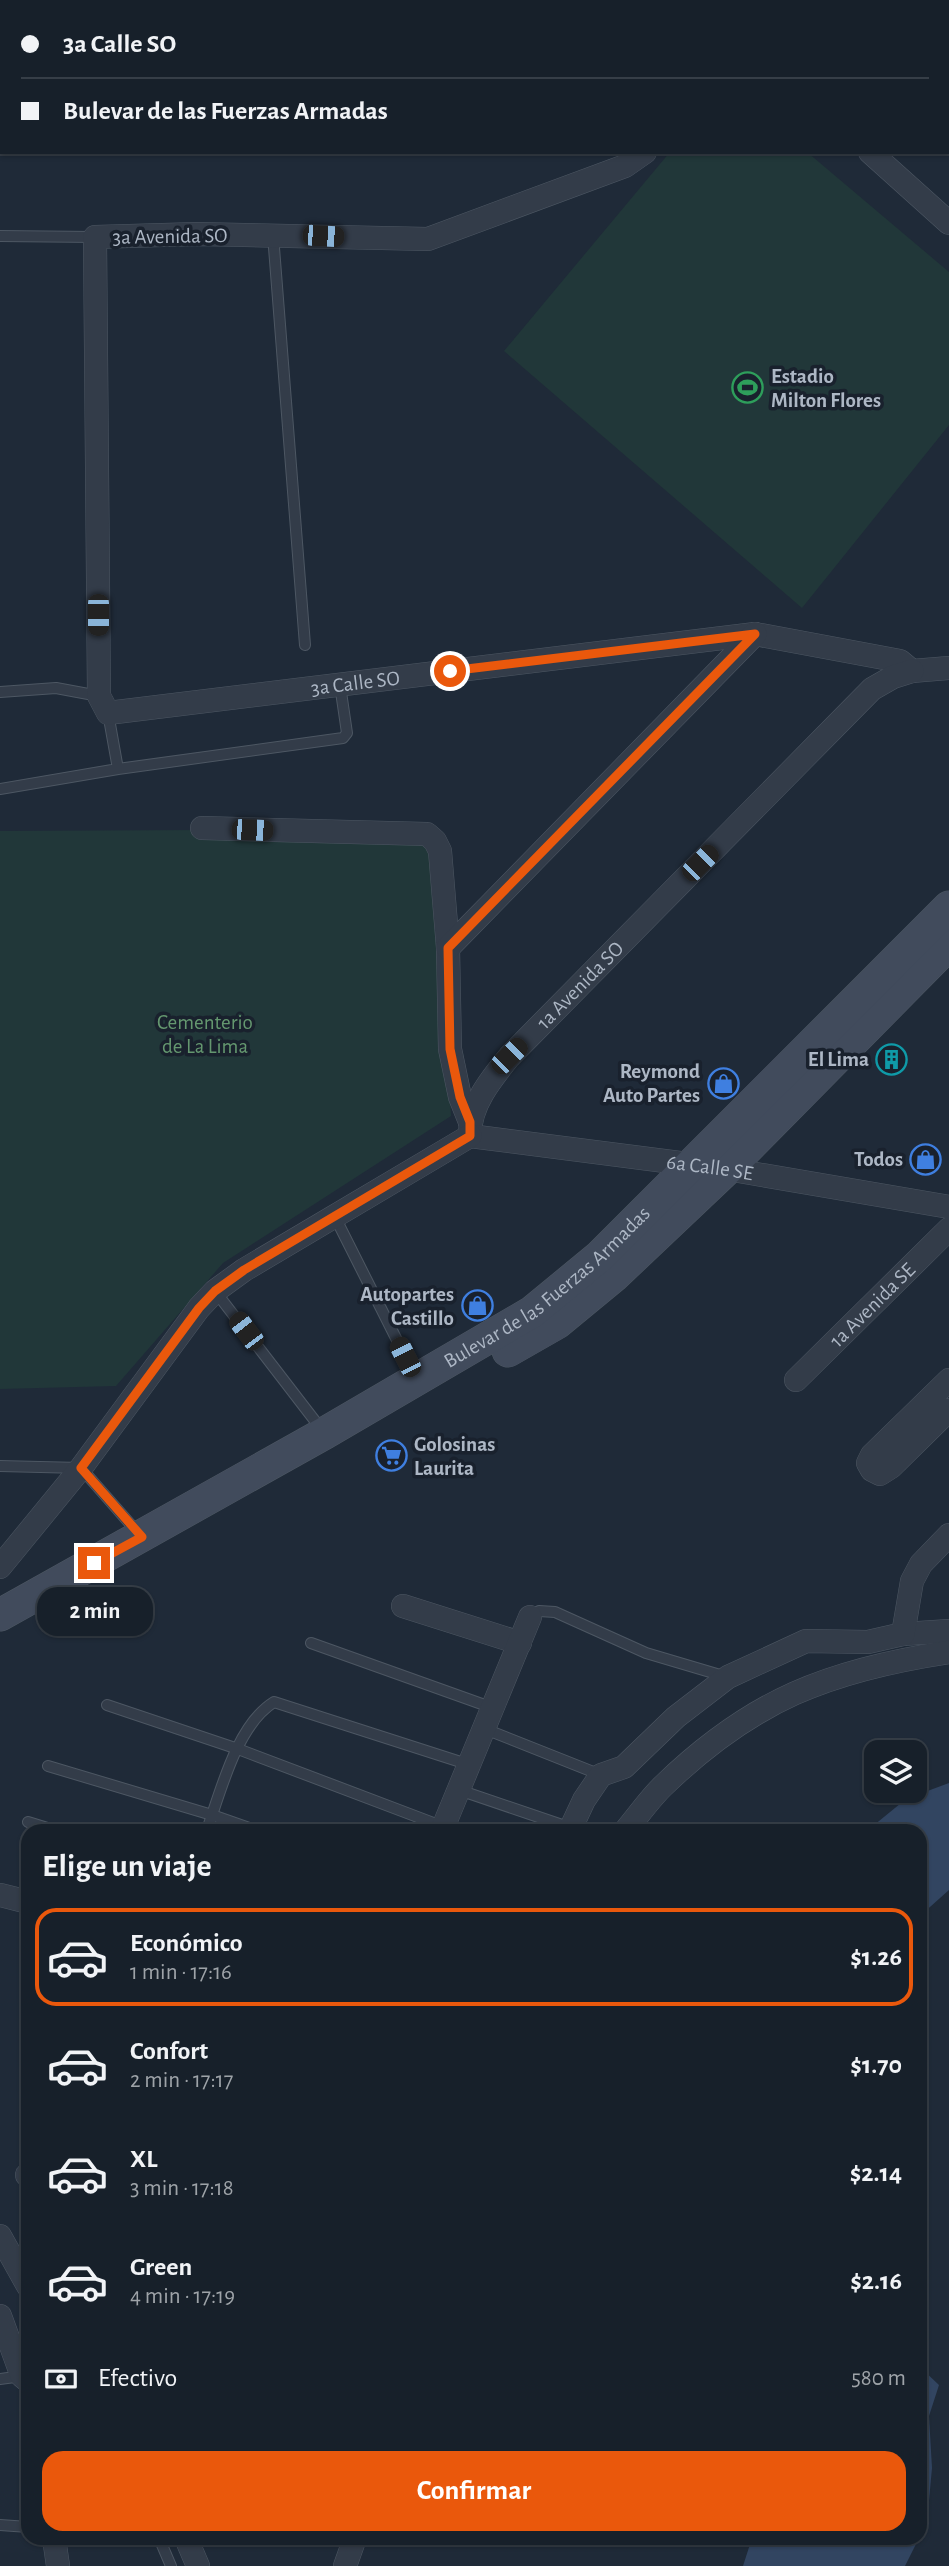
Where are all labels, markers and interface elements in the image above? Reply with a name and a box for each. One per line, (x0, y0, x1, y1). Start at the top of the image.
text: 3a Calle SO (63, 31, 176, 57)
text: Bulevar de las Fuerzas Armadas (63, 98, 388, 124)
car (302, 224, 345, 248)
street label: 3a Avenida SO (112, 225, 228, 248)
place label: Estadio Milton Flores (771, 366, 881, 411)
sports icon: Estadio Milton Flores (731, 371, 765, 405)
car (88, 594, 109, 636)
route start (434, 655, 466, 687)
street label: 3a Calle SO (310, 667, 401, 699)
car (231, 819, 274, 841)
car (678, 841, 723, 885)
street label: 1a Avenida SO (533, 938, 628, 1033)
park label: Cementerio de La Lima (157, 1012, 253, 1057)
car (487, 1034, 532, 1078)
building icon: El Lima (875, 1042, 909, 1076)
place label: El Lima (808, 1049, 869, 1070)
place label: Reymond Auto Partes (603, 1061, 700, 1106)
shop icon: Reymond Auto Partes (706, 1066, 740, 1100)
shop icon: Todos (909, 1142, 943, 1176)
place label: Todos (854, 1149, 903, 1170)
street label: 6a Calle SE (665, 1151, 755, 1184)
street label: Bulevar de las Fuerzas Armadas (440, 1203, 654, 1372)
street label: 1a Avenida SE (826, 1259, 919, 1351)
place label: Autopartes Castillo (360, 1284, 454, 1329)
shop icon: Autopartes Castillo (460, 1289, 494, 1323)
car (225, 1308, 268, 1354)
car (387, 1334, 424, 1380)
place label: Golosinas Laurita (414, 1434, 495, 1479)
supermarket icon: Golosinas Laurita (374, 1439, 408, 1473)
route end (78, 1547, 110, 1579)
callout: 2 min (36, 1588, 152, 1636)
text: 2 min (69, 1600, 121, 1623)
map controls (864, 1740, 927, 1803)
button: layers (864, 1740, 927, 1803)
text: Elige un viaje (42, 1850, 212, 1882)
icon: car (46, 1926, 109, 1989)
text: Económico (130, 1930, 243, 1956)
text: $1.26 (850, 1944, 902, 1970)
text: 1 min · 17:16 (130, 1961, 232, 1984)
icon: car (46, 2034, 109, 2097)
text: Confort (130, 2038, 208, 2064)
text: $1.70 (850, 2052, 902, 2078)
text: 2 min · 17:17 (130, 2069, 233, 2092)
icon: car (46, 2142, 109, 2205)
text: XL (130, 2146, 157, 2172)
text: $2.14 (850, 2160, 902, 2186)
text: 3 min · 17:18 (130, 2177, 234, 2200)
icon: car (46, 2250, 109, 2313)
text: Green (130, 2254, 192, 2280)
text: $2.16 (850, 2268, 902, 2294)
text: 4 min · 17:19 (130, 2285, 235, 2308)
icon: cash (42, 2360, 80, 2398)
text: Efectivo (98, 2365, 177, 2391)
text: 580 m (851, 2367, 906, 2390)
button: Confirmar (42, 2451, 906, 2531)

